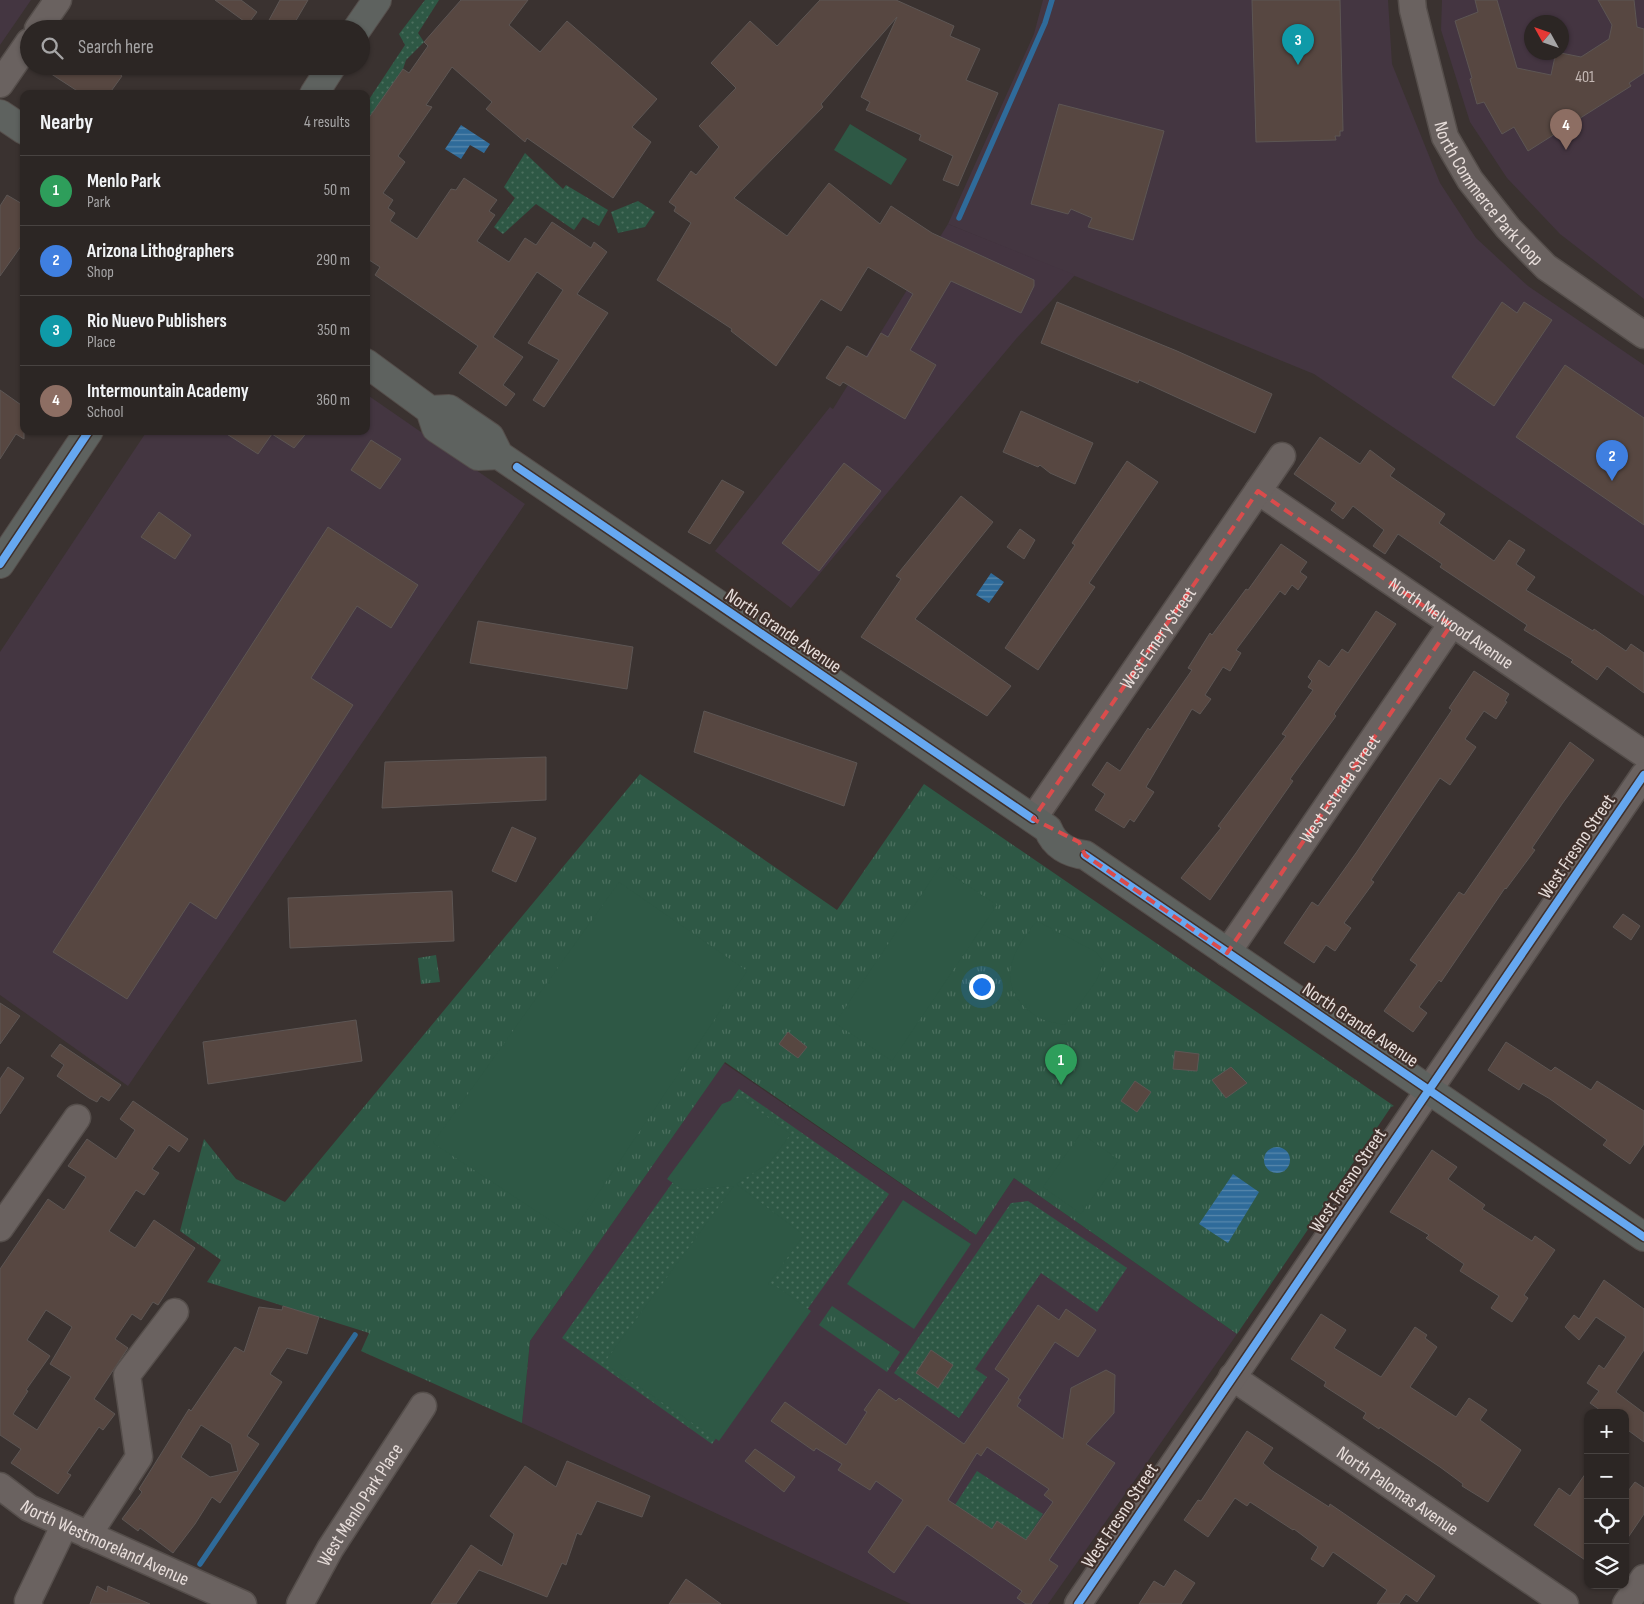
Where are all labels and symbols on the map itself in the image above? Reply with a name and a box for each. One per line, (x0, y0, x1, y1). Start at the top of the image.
north arrow (1524, 15, 1569, 60)
pin: 3 (1282, 24, 1314, 65)
house number: 401 (1575, 68, 1595, 87)
pin: 4 (1550, 109, 1582, 150)
street label: North Commerce Park Loop (1428, 119, 1548, 271)
pin: 2 (1596, 440, 1628, 481)
street label: North Melwood Avenue (1383, 573, 1518, 675)
street label: West Emery Street (1116, 583, 1202, 694)
street label: North Grande Avenue (721, 584, 846, 679)
street label: West Estrada Street (1295, 731, 1386, 848)
street label: West Fresno Street (1534, 790, 1621, 904)
your location (969, 974, 995, 1000)
street label: North Grande Avenue (1298, 978, 1423, 1073)
pin: 1 (1045, 1044, 1077, 1085)
street label: West Fresno Street (1305, 1124, 1392, 1238)
street label: West Menlo Park Place (313, 1439, 409, 1571)
street label: North Palomas Avenue (1332, 1442, 1463, 1541)
street label: West Fresno Street (1077, 1459, 1164, 1573)
street label: North Westmoreland Avenue (15, 1496, 192, 1591)

